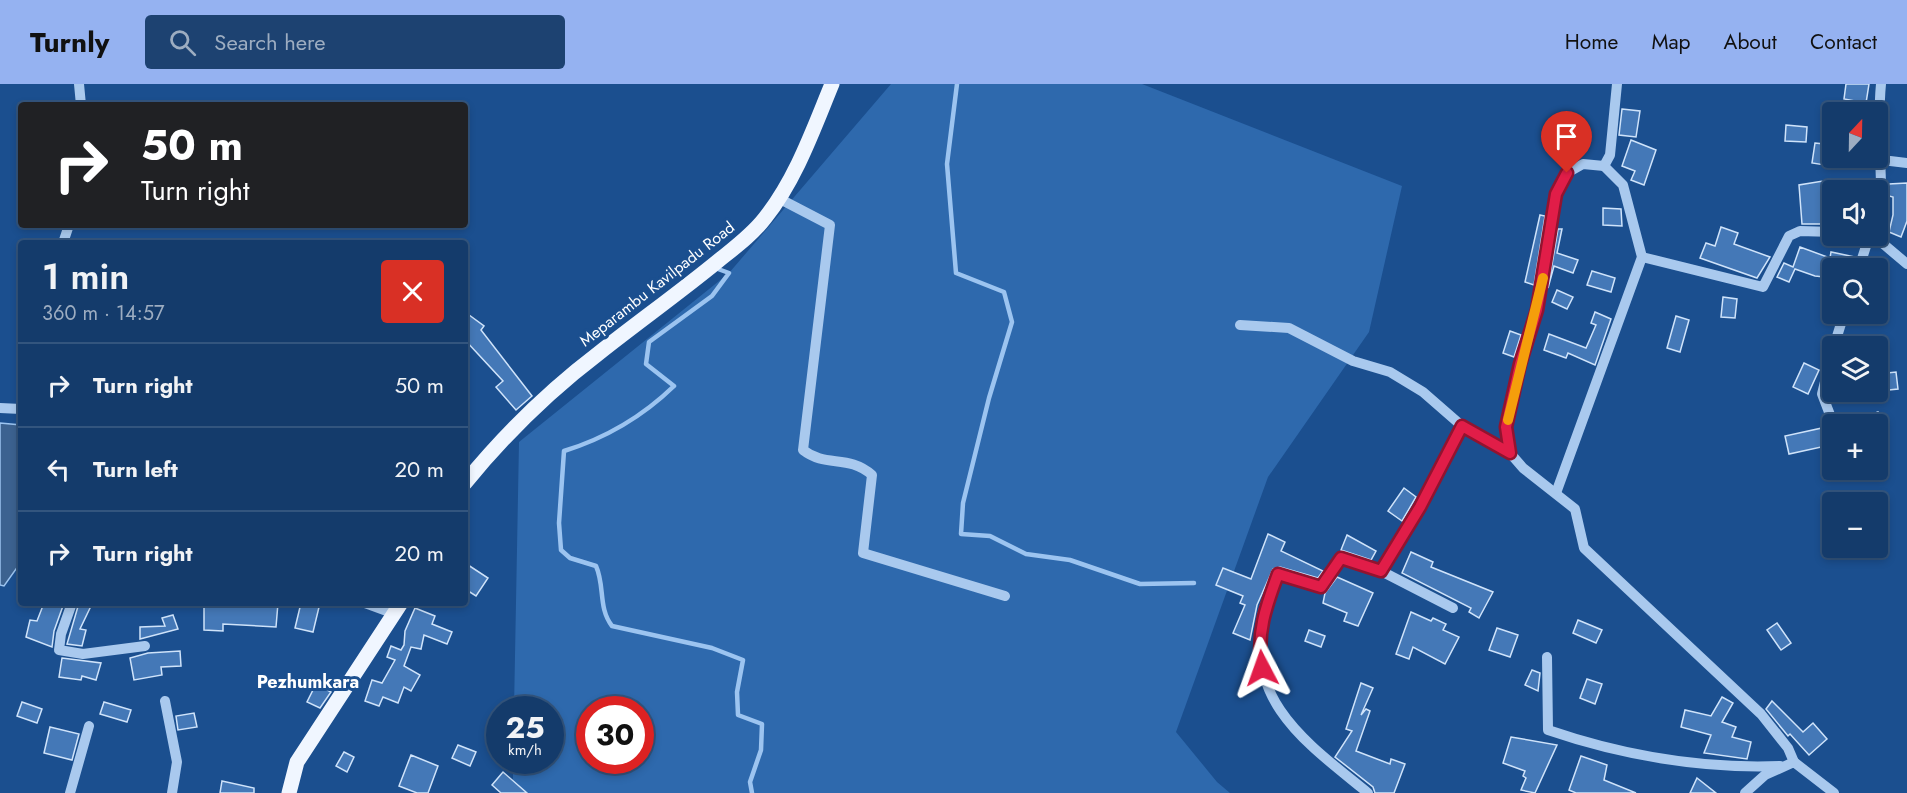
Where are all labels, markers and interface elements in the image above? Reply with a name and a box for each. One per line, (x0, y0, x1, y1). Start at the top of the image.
search box (145, 15, 565, 69)
text: Turnly (30, 22, 109, 63)
icon: search (166, 26, 199, 59)
text: Search here (214, 26, 326, 58)
text: Home (1565, 27, 1618, 57)
text: Map (1651, 27, 1691, 57)
text: About (1724, 27, 1777, 57)
text: Contact (1810, 27, 1877, 57)
north arrow (1822, 102, 1888, 168)
map controls (1822, 102, 1888, 558)
pin (1541, 111, 1592, 173)
text: 50 m (141, 115, 243, 176)
icon: arrive (1550, 120, 1583, 153)
icon: right (42, 126, 120, 204)
text: Turn right (141, 171, 249, 210)
button: sound (1822, 180, 1888, 246)
street label: Meparambu Kavilpadu Road (575, 216, 739, 352)
text: 1 min (42, 250, 129, 302)
button: search (1822, 258, 1888, 324)
button: close (381, 260, 444, 323)
text: 360 m · 14:57 (42, 299, 164, 328)
button: layers (1822, 336, 1888, 402)
icon: right (42, 369, 75, 402)
text: Turn right (93, 369, 193, 401)
text: 50 m (395, 369, 444, 401)
button: + (1822, 414, 1888, 480)
icon: left (42, 453, 75, 486)
text: Turn left (93, 453, 178, 485)
text: 20 m (395, 453, 444, 485)
button: − (1822, 492, 1888, 558)
icon: right (42, 537, 75, 570)
text: Turn right (93, 537, 193, 569)
text: 20 m (395, 537, 444, 569)
position arrow (1230, 636, 1294, 700)
district label: Pezhumkara (257, 669, 359, 695)
speed limit sign: 30 (576, 696, 654, 774)
text: 25 (505, 706, 545, 749)
text: km/h (508, 739, 542, 761)

